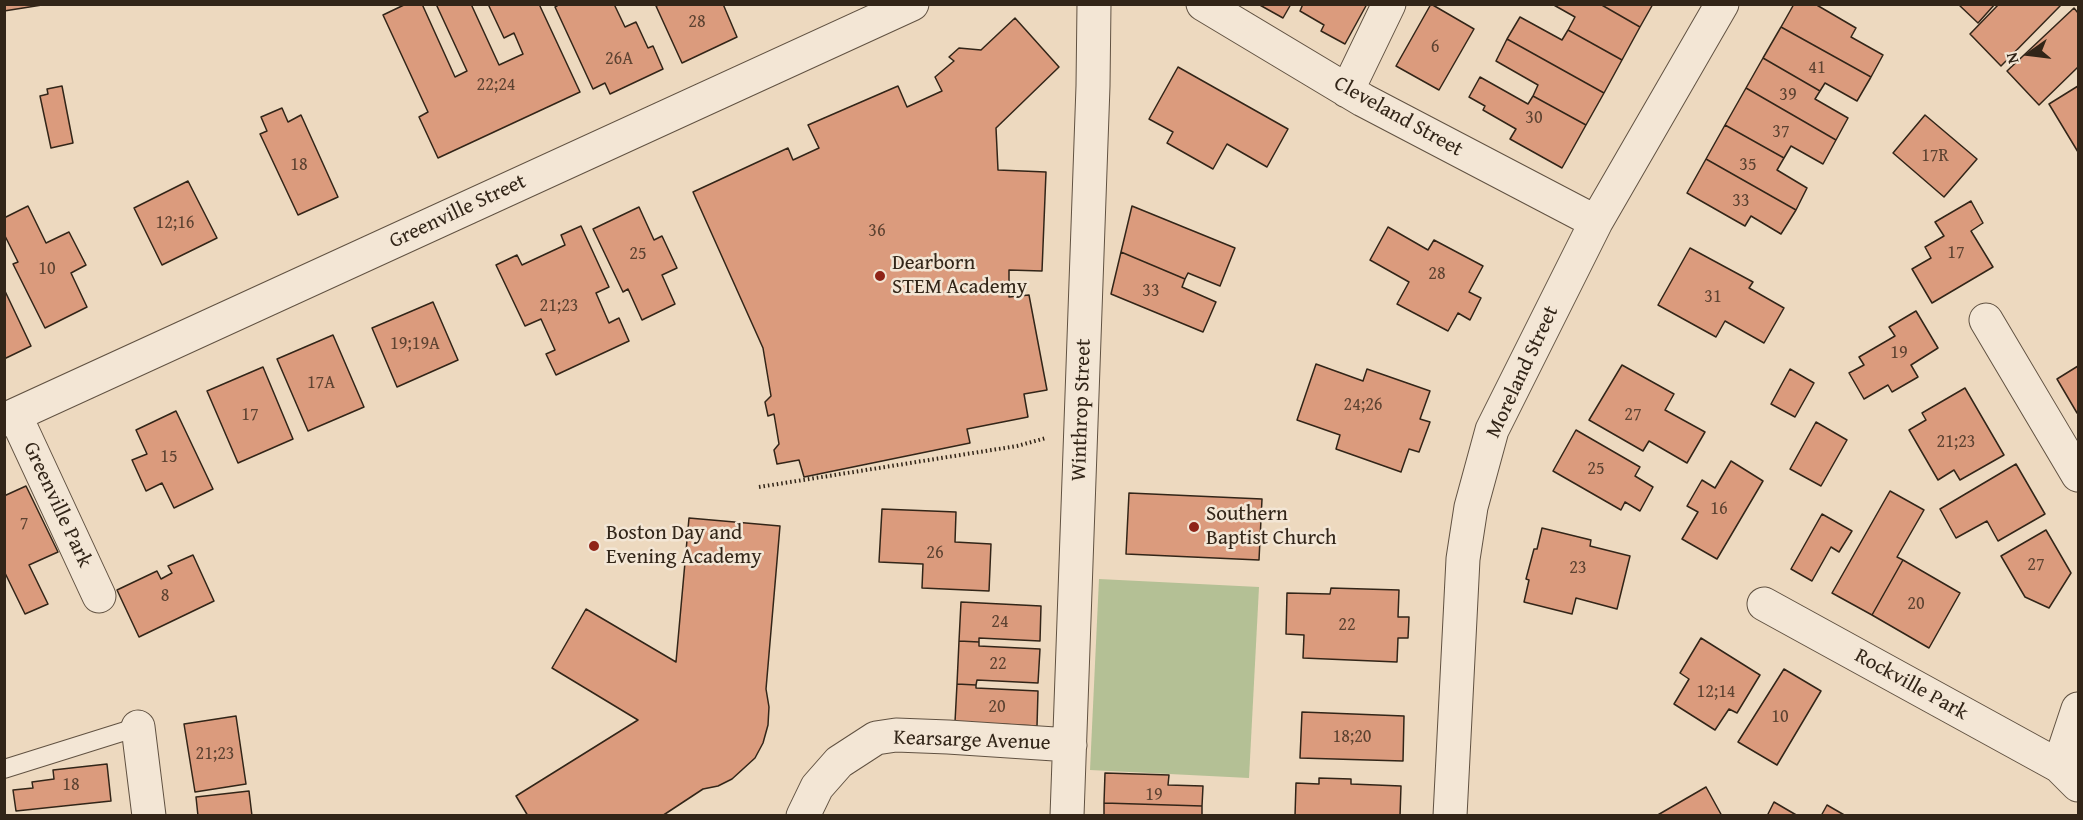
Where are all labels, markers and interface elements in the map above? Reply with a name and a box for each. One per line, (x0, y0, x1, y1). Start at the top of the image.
house number: 28 (688, 11, 706, 33)
north arrow (1999, 24, 2059, 84)
house number: 6 (1431, 36, 1439, 58)
house number: 26A (605, 48, 633, 70)
text: N (1999, 50, 2024, 66)
house number: 41 (1808, 57, 1826, 79)
street label: Cleveland Street (1329, 71, 1467, 163)
house number: 22;24 (476, 74, 516, 96)
house number: 39 (1779, 84, 1797, 106)
house number: 30 (1525, 107, 1543, 129)
house number: 37 (1772, 121, 1790, 143)
house number: 17R (1921, 145, 1949, 167)
house number: 18 (290, 154, 308, 176)
house number: 35 (1739, 154, 1757, 176)
street label: Greenville Street (386, 169, 530, 255)
house number: 33 (1732, 190, 1750, 212)
house number: 12;16 (155, 212, 195, 234)
house number: 36 (868, 220, 886, 242)
house number: 17 (1947, 242, 1965, 264)
house number: 25 (629, 243, 647, 265)
place label: Dearborn STEM Academy (892, 251, 1027, 301)
house number: 10 (38, 258, 56, 280)
house number: 28 (1428, 263, 1446, 285)
marker: Dearborn STEM Academy (873, 269, 887, 283)
house number: 33 (1142, 280, 1160, 302)
house number: 31 (1704, 286, 1722, 308)
house number: 21;23 (539, 295, 579, 317)
street label: Moreland Street (1481, 302, 1565, 442)
house number: 19;19A (390, 333, 440, 355)
street label: Winthrop Street (1067, 338, 1097, 482)
house number: 19 (1890, 342, 1908, 364)
house number: 17A (307, 372, 335, 394)
house number: 24;26 (1343, 394, 1383, 416)
house number: 17 (241, 404, 259, 426)
house number: 27 (1624, 404, 1642, 426)
house number: 21;23 (1936, 431, 1976, 453)
street label: Greenville Park (17, 438, 97, 572)
house number: 15 (160, 446, 178, 468)
house number: 25 (1587, 458, 1605, 480)
house number: 16 (1710, 498, 1728, 520)
place label: Southern Baptist Church (1206, 502, 1337, 552)
house number: 7 (20, 513, 28, 535)
marker: Southern Baptist Church (1187, 520, 1201, 534)
place label: Boston Day and Evening Academy (606, 521, 762, 571)
marker: Boston Day and Evening Academy (587, 539, 601, 553)
house number: 26 (926, 542, 944, 564)
house number: 27 (2027, 554, 2045, 576)
house number: 23 (1569, 557, 1587, 579)
house number: 8 (161, 585, 169, 607)
house number: 20 (1907, 593, 1925, 615)
house number: 24 (991, 611, 1009, 633)
house number: 22 (1338, 614, 1356, 636)
street label: Rockville Park (1850, 644, 1972, 726)
house number: 22 (989, 653, 1007, 675)
house number: 12;14 (1696, 681, 1736, 703)
house number: 20 (988, 696, 1006, 718)
house number: 10 (1771, 706, 1789, 728)
street label: Kearsarge Avenue (893, 726, 1051, 756)
house number: 18;20 (1332, 726, 1372, 748)
house number: 21;23 (195, 743, 235, 765)
house number: 18 (62, 774, 80, 796)
house number: 19 (1145, 784, 1163, 806)

